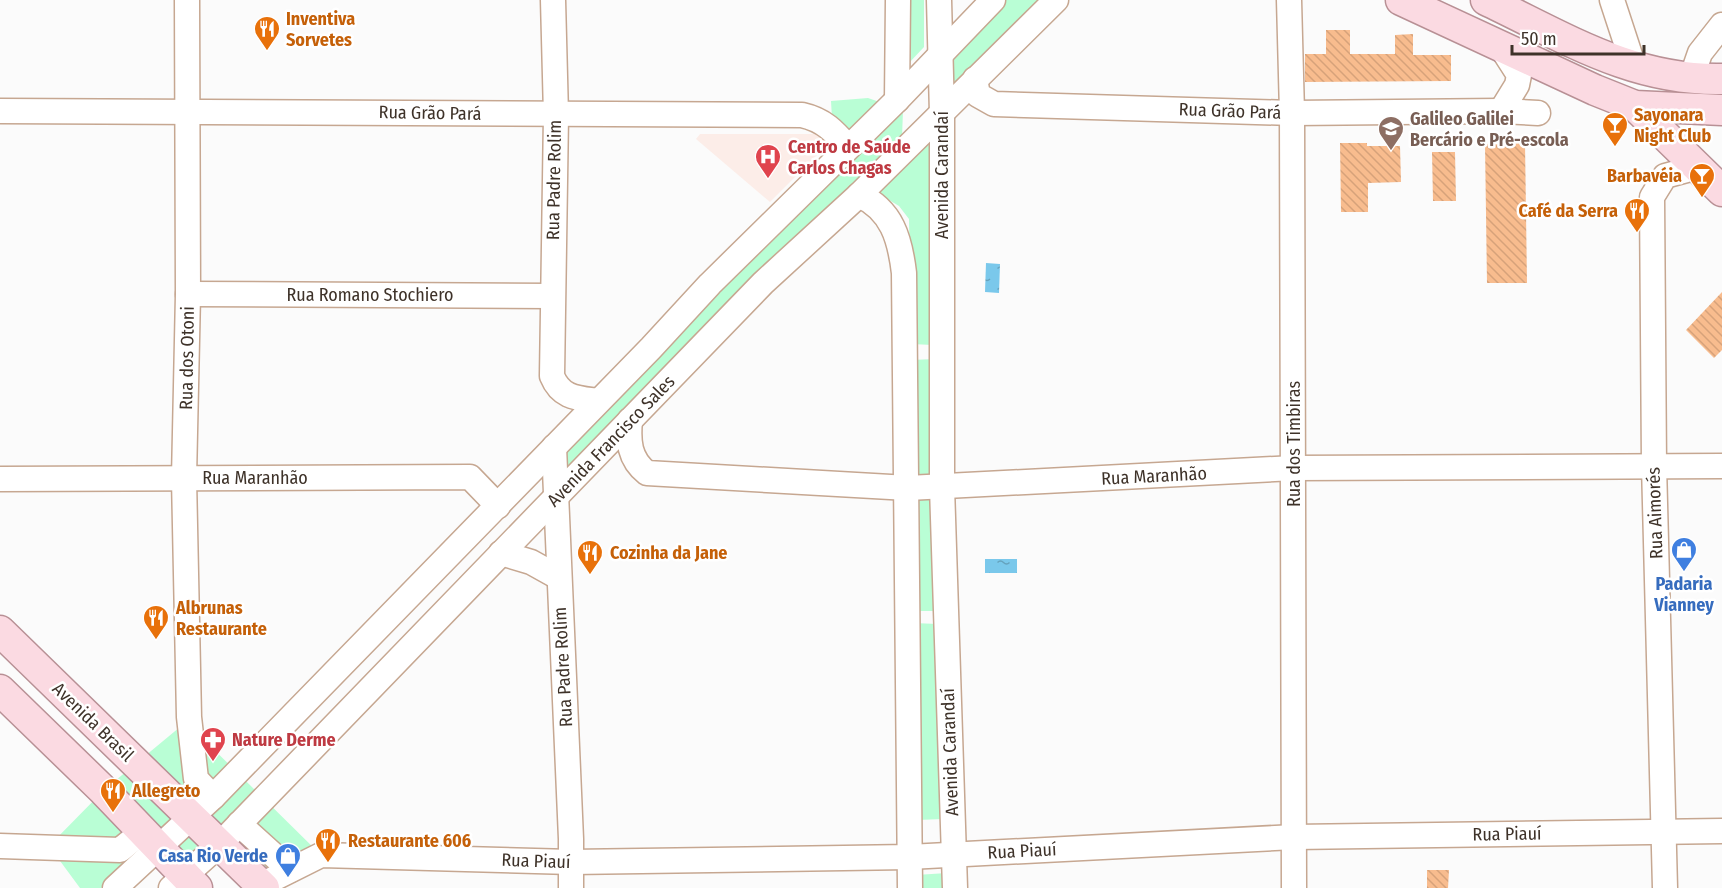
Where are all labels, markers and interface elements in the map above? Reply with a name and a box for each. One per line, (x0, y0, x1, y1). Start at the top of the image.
place label: Inventiva Sorvetes (286, 8, 355, 51)
restaurant icon: Inventiva Sorvetes (252, 14, 282, 52)
scale bar (1512, 18, 1644, 56)
text: 50 m (1521, 28, 1557, 50)
street label: Rua Grão Pará (1178, 98, 1282, 124)
street label: Rua Grão Pará (378, 101, 482, 125)
place label: Sayonara Night Club (1634, 104, 1711, 147)
place label: Galileo Galilei Bercário e Pré-escola (1410, 108, 1569, 151)
bar icon: Sayonara Night Club (1600, 110, 1630, 148)
street label: Avenida Carandaí (931, 111, 953, 239)
school or university icon: Galileo Galilei Bercário e Pré-escola (1376, 114, 1406, 152)
street label: Rua Padre Rolim (542, 120, 566, 240)
place label: Centro de Saúde Carlos Chagas (788, 136, 911, 179)
hospital icon: Centro de Saúde Carlos Chagas (753, 142, 783, 180)
bar icon: Barbavéia (1687, 161, 1717, 199)
place label: Barbavéia (1607, 165, 1682, 187)
restaurant icon: Café da Serra (1622, 196, 1652, 234)
place label: Café da Serra (1519, 200, 1618, 222)
street label: Rua Romano Stochiero (286, 284, 454, 306)
street label: Rua dos Otoni (175, 306, 199, 410)
street label: Avenida Francisco Sales (543, 371, 680, 511)
street label: Rua dos Timbiras (1283, 381, 1305, 507)
street label: Rua Maranhão (1101, 462, 1207, 490)
street label: Rua Aimorés (1642, 466, 1668, 559)
street label: Rua Maranhão (202, 467, 308, 489)
shop icon: Padaria Vianney (1669, 535, 1699, 573)
restaurant icon: Cozinha da Jane (575, 538, 605, 576)
place label: Cozinha da Jane (610, 542, 728, 564)
place label: Padaria Vianney (1653, 573, 1714, 616)
place label: Albrunas Restaurante (175, 597, 267, 640)
restaurant icon: Albrunas Restaurante (141, 603, 171, 641)
street label: Rua Padre Rolim (549, 606, 577, 728)
street label: Avenida Brasil (48, 678, 138, 766)
street label: Avenida Carandaí (937, 687, 963, 816)
pharmacy icon: Nature Derme (198, 725, 228, 763)
place label: Nature Derme (232, 729, 336, 751)
restaurant icon: Allegreto (98, 776, 128, 814)
place label: Allegreto (131, 780, 201, 802)
street label: Rua Piauí (1472, 822, 1542, 846)
restaurant icon: Restaurante 606 (313, 826, 343, 864)
place label: Restaurante 606 (348, 830, 471, 852)
street label: Rua Piauí (987, 838, 1057, 864)
shop icon: Casa Rio Verde (273, 841, 303, 879)
place label: Casa Rio Verde (158, 845, 268, 867)
street label: Rua Piauí (501, 849, 571, 873)

